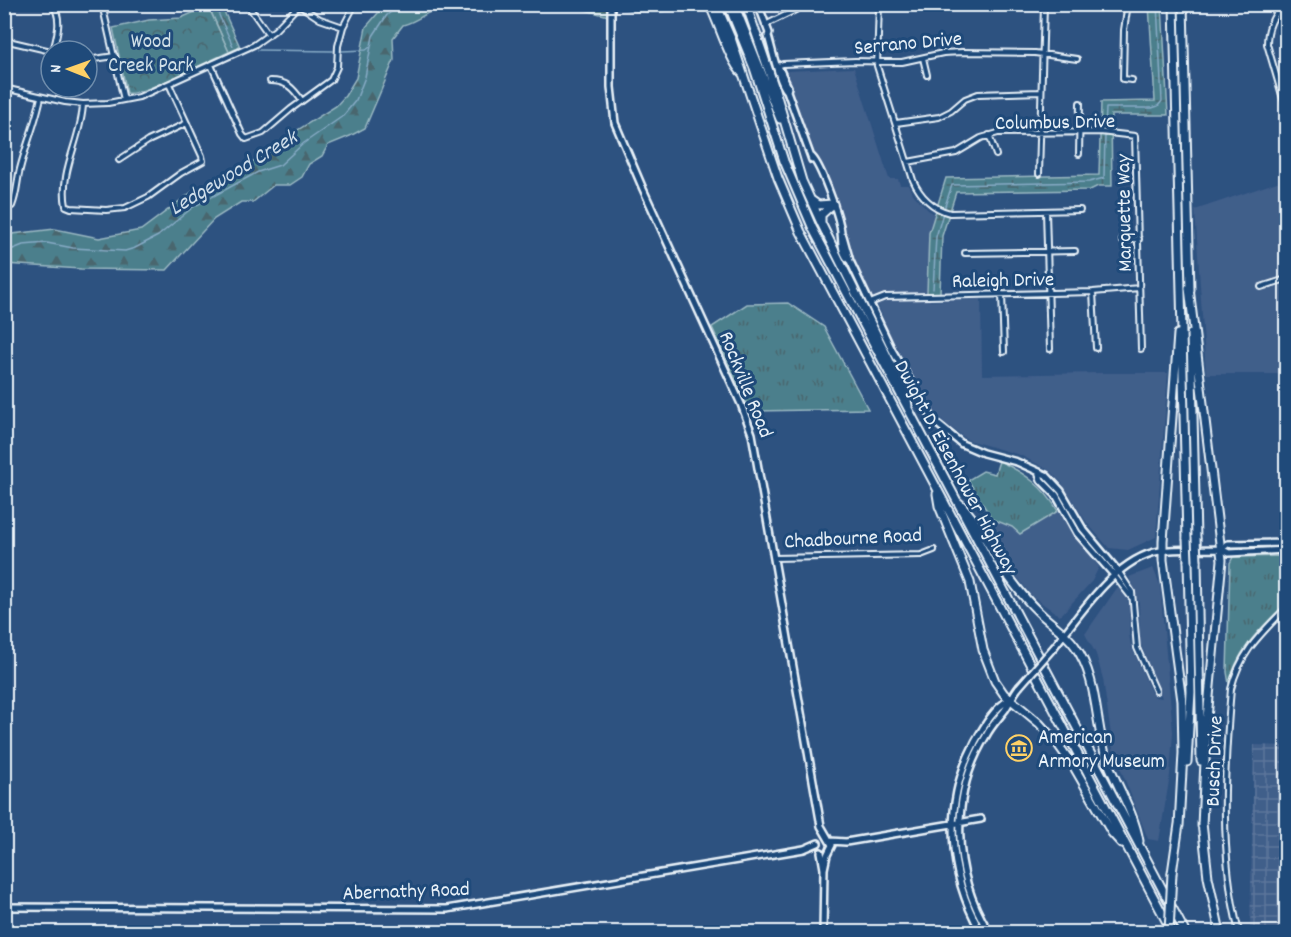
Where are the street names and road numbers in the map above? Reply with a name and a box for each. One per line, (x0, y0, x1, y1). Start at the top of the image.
street label: Serrano Drive (853, 25, 963, 65)
street label: Columbus Drive (995, 108, 1116, 140)
street label: Marquette Way (1110, 153, 1142, 272)
street label: Raleigh Drive (952, 266, 1054, 298)
street label: Rockville Road (709, 327, 779, 443)
street label: Dwight D. Eisenhower Highway (885, 356, 1024, 582)
street label: Chadbourne Road (783, 521, 923, 559)
street label: Busch Drive (1199, 715, 1233, 807)
street label: Abernathy Road (342, 876, 470, 910)

